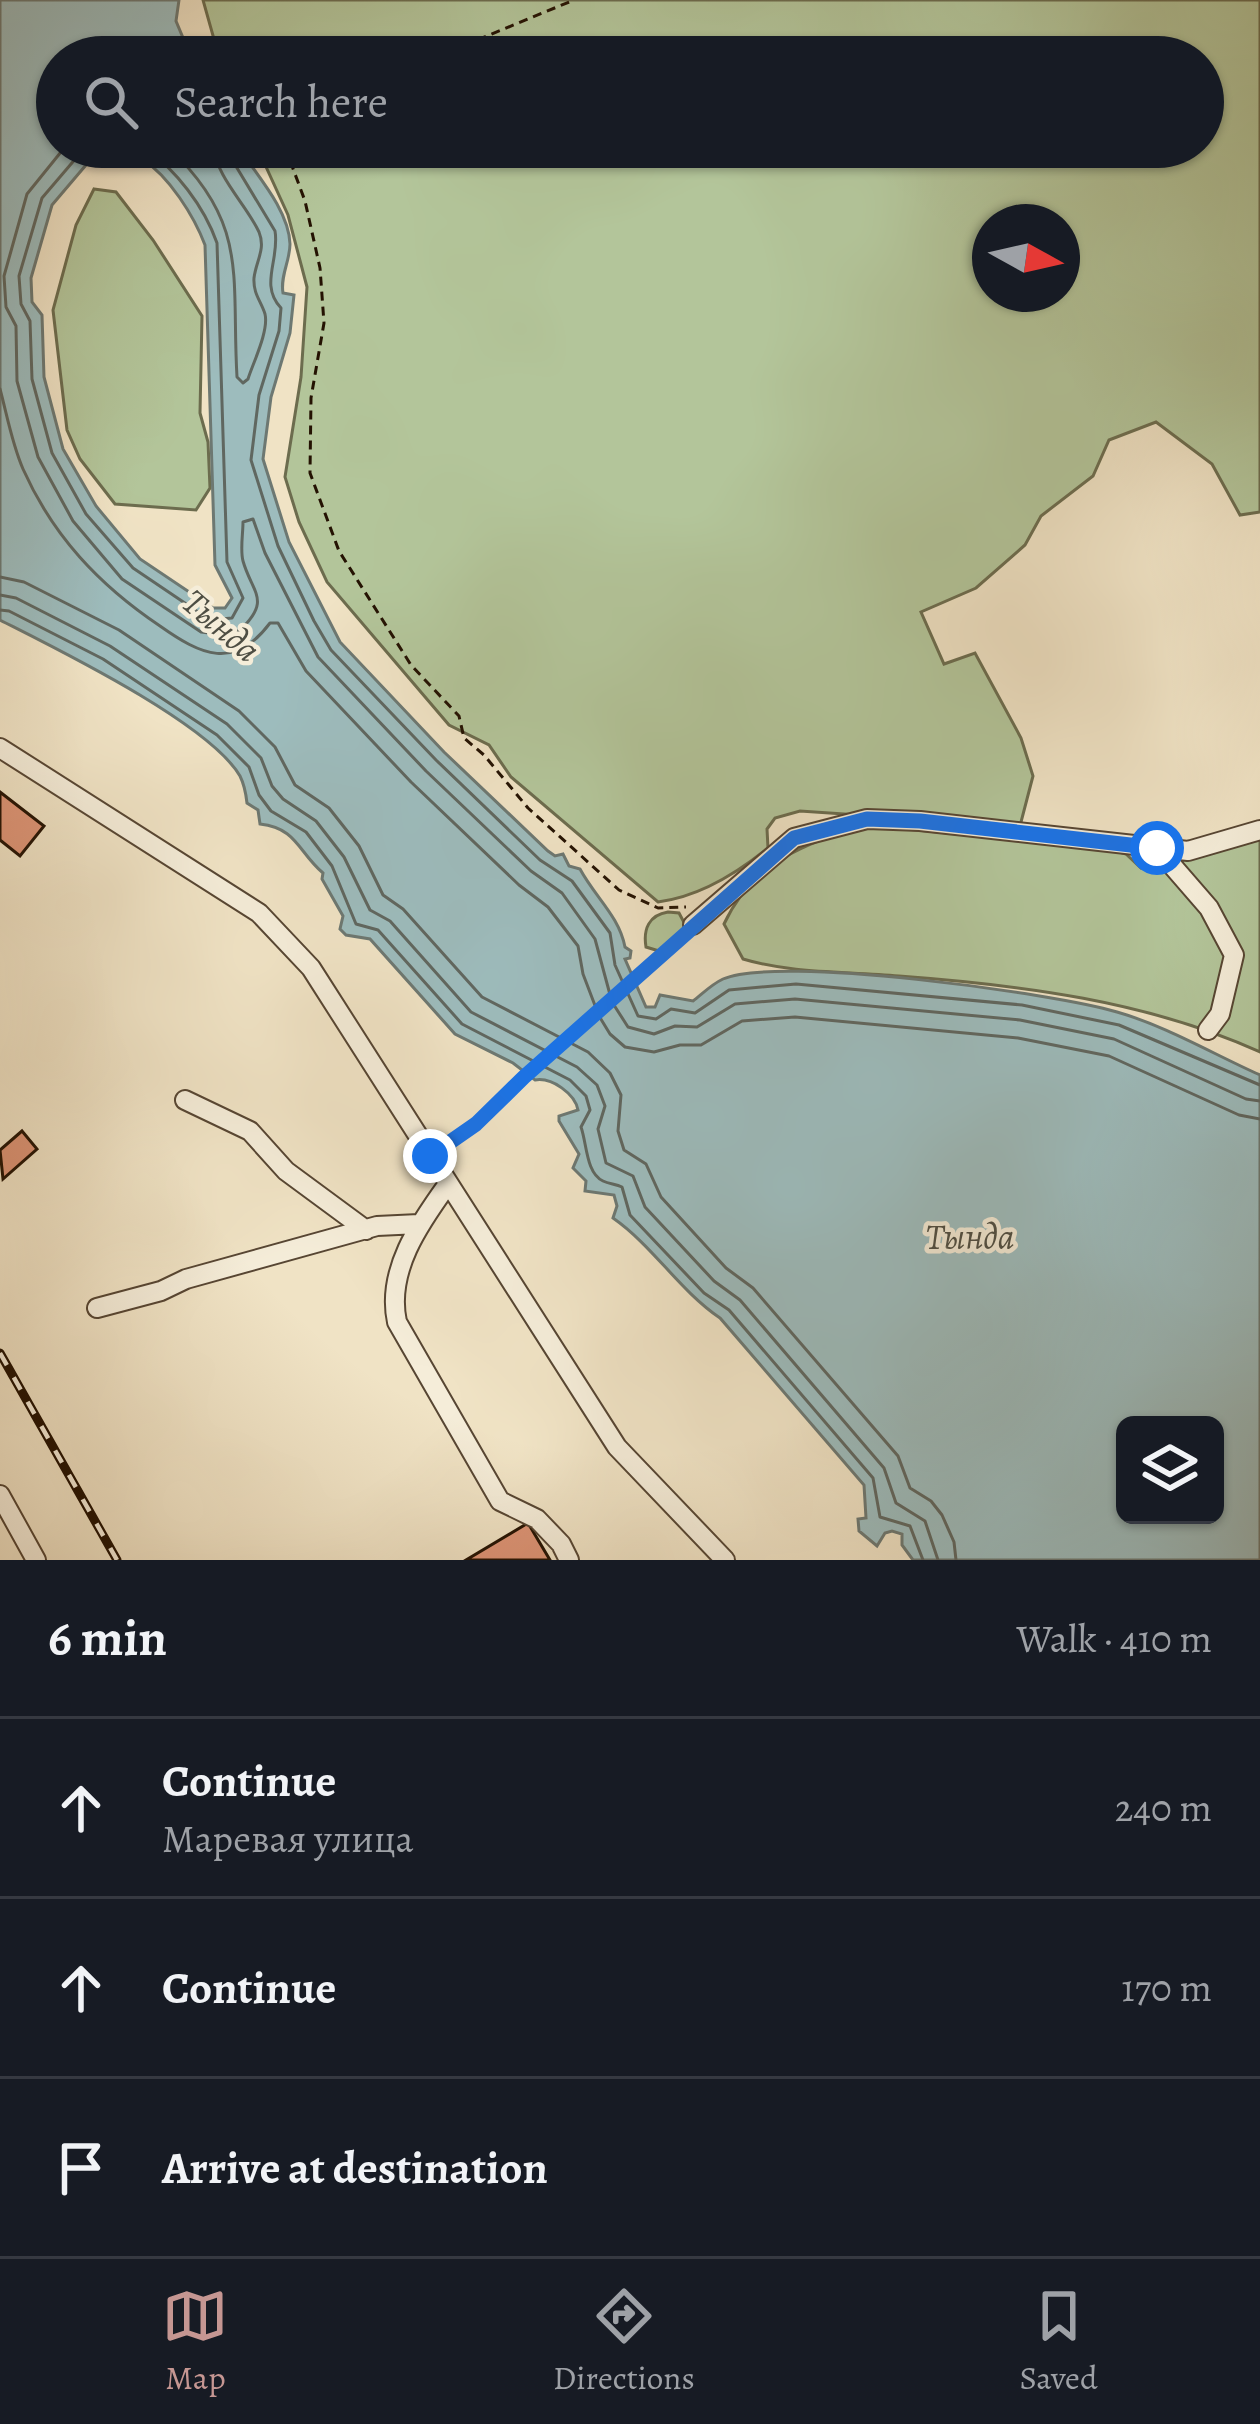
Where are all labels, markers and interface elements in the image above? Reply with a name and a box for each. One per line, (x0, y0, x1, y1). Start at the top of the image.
search box (36, 36, 1224, 168)
icon: search (78, 69, 144, 135)
text: Search here (174, 71, 388, 133)
north arrow (972, 204, 1080, 312)
water label: Тында (172, 578, 271, 673)
route start (1130, 821, 1184, 875)
route end (403, 1129, 457, 1183)
water label: Тында (925, 1212, 1015, 1261)
map controls (1116, 1416, 1224, 1524)
button: layers (1116, 1416, 1224, 1524)
text: 6 min (48, 1603, 167, 1673)
text: Walk · 410 m (1017, 1612, 1212, 1665)
text: Continue (162, 1750, 336, 1812)
icon: ahead (48, 1775, 114, 1841)
text: 240 m (1115, 1781, 1212, 1834)
text: Маревая улица (162, 1812, 414, 1865)
icon: ahead (48, 1955, 114, 2021)
text: Continue (162, 1957, 336, 2019)
text: 170 m (1121, 1961, 1212, 2014)
icon: arrive (48, 2135, 114, 2201)
text: Arrive at destination (162, 2137, 548, 2199)
tab: Map (162, 2283, 228, 2400)
tab: Directions (553, 2283, 695, 2400)
tab: Saved (1019, 2283, 1098, 2400)

